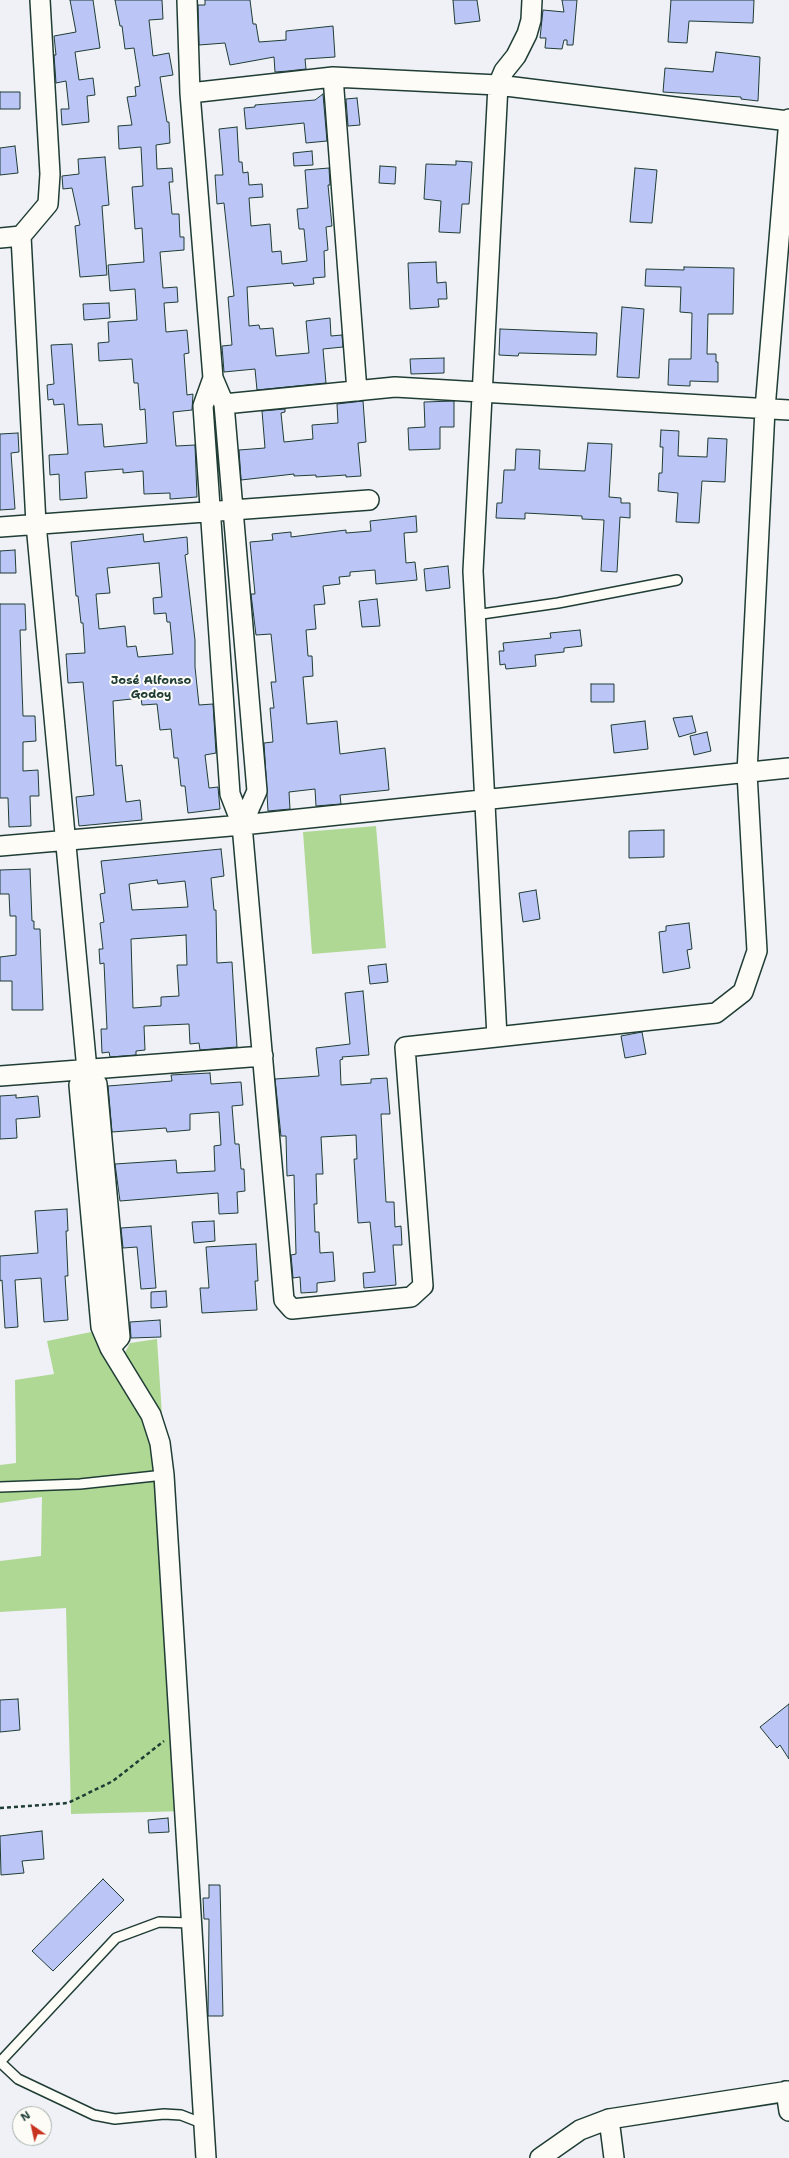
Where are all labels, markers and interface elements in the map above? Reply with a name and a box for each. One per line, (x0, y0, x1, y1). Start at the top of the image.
district label: José Alfonso Godoy (111, 674, 191, 702)
north arrow (12, 2106, 52, 2146)
text: N (18, 2108, 33, 2125)

